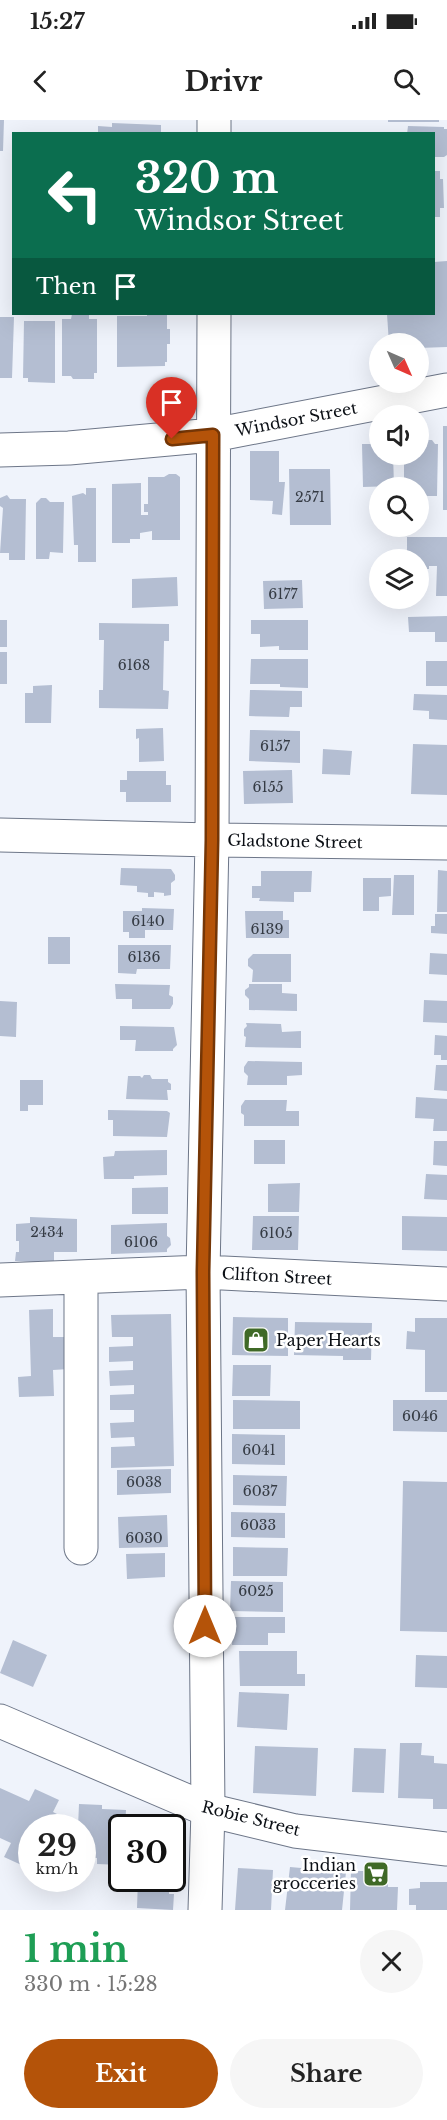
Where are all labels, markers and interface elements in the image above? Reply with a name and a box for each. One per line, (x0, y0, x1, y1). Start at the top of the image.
text: 15:27 (30, 8, 85, 35)
icon: back (24, 65, 57, 98)
text: Drivr (184, 65, 263, 98)
icon: search (390, 65, 423, 98)
text: 320 m (135, 152, 278, 204)
icon: left (36, 156, 114, 234)
text: Windsor Street (135, 204, 344, 237)
icon: arrive (109, 270, 142, 303)
text: Then (36, 273, 97, 300)
north arrow (369, 333, 429, 393)
map controls (369, 333, 429, 609)
pin (146, 377, 197, 439)
icon: arrive (155, 386, 188, 419)
street label: Windsor Street (232, 397, 359, 441)
button: sound (369, 405, 429, 465)
button: search (369, 477, 429, 537)
house number: 2571 (295, 488, 325, 506)
button: layers (369, 549, 429, 609)
house number: 6177 (268, 585, 299, 603)
house number: 6168 (118, 656, 150, 674)
house number: 6157 (260, 737, 291, 755)
house number: 6155 (252, 778, 284, 796)
street label: Gladstone Street (227, 830, 363, 852)
house number: 6140 (131, 912, 165, 930)
house number: 6139 (251, 920, 283, 938)
house number: 6136 (128, 948, 160, 966)
house number: 2434 (30, 1223, 64, 1241)
house number: 6105 (259, 1224, 293, 1242)
house number: 6106 (124, 1233, 158, 1251)
street label: Clifton Street (221, 1263, 333, 1289)
shop icon: Paper Hearts (241, 1325, 271, 1355)
place label: Paper Hearts (276, 1330, 381, 1350)
house number: 6046 (402, 1407, 438, 1425)
house number: 6041 (242, 1441, 276, 1459)
house number: 6038 (126, 1473, 162, 1491)
house number: 6037 (243, 1482, 278, 1500)
house number: 6033 (240, 1516, 276, 1534)
house number: 6030 (125, 1529, 163, 1547)
house number: 6025 (238, 1582, 274, 1600)
position arrow (173, 1594, 237, 1658)
street label: Robie Street (200, 1796, 302, 1840)
speed limit sign: 30 (108, 1814, 186, 1892)
text: 29 (37, 1827, 77, 1864)
place label: Indian grocceries (273, 1855, 356, 1893)
text: km/h (36, 1859, 78, 1878)
supermarket icon: Indian grocceries (361, 1859, 391, 1889)
text: 1 min (24, 1927, 128, 1972)
button: close (360, 1930, 423, 1993)
text: 330 m · 15:28 (24, 1972, 158, 1996)
button: Exit (24, 2039, 218, 2108)
button: Share (230, 2039, 423, 2108)

